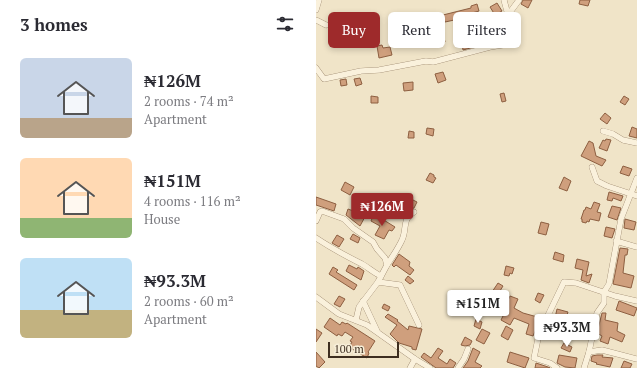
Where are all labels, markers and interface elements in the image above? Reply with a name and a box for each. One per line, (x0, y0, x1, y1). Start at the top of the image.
chip: Buy (328, 12, 380, 48)
chip: Rent (388, 12, 445, 48)
chip: Filters (453, 12, 521, 48)
text: 3 homes (20, 13, 88, 36)
icon: filters (274, 13, 296, 35)
text: ₦126M (144, 69, 201, 92)
icon: home (52, 74, 100, 122)
text: 2 rooms · 74 m² (144, 92, 234, 110)
text: Apartment (144, 110, 207, 128)
text: ₦151M (144, 169, 201, 192)
icon: home (52, 174, 100, 222)
text: 4 rooms · 116 m² (144, 192, 241, 210)
pin: ₦126M (354, 193, 410, 227)
text: ₦126M (360, 197, 404, 215)
text: House (144, 210, 180, 228)
text: ₦93.3M (144, 269, 206, 292)
icon: home (52, 274, 100, 322)
pin: ₦151M (450, 290, 506, 324)
text: 2 rooms · 60 m² (144, 292, 234, 310)
text: ₦151M (456, 294, 500, 312)
text: Apartment (144, 310, 207, 328)
pin: ₦93.3M (534, 314, 600, 348)
text: ₦93.3M (543, 318, 591, 336)
scale bar (328, 340, 399, 359)
text: 100 m (334, 342, 364, 356)

